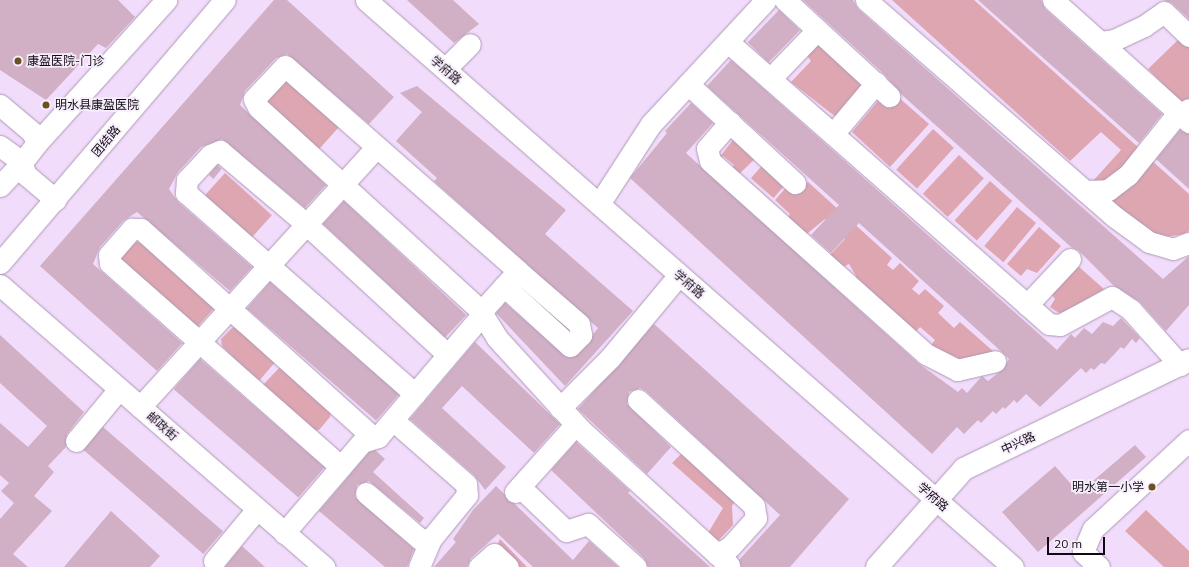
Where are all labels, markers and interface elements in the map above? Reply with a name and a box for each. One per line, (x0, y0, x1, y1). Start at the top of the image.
street label: 学府路 (428, 53, 464, 87)
place label: 康盈医院-门诊 (27, 54, 104, 68)
marker: 康盈医院-门诊 (12, 55, 24, 67)
place label: 明水县康盈医院 (55, 98, 139, 112)
marker: 明水县康盈医院 (40, 99, 52, 111)
street label: 团结路 (89, 123, 123, 159)
street label: 学府路 (671, 267, 707, 301)
street label: 邮政街 (144, 409, 180, 443)
street label: 中兴路 (999, 429, 1037, 457)
street label: 学府路 (915, 480, 951, 514)
place label: 明水第一小学 (1072, 480, 1144, 494)
marker: 明水第一小学 (1147, 482, 1157, 492)
scale bar (1049, 529, 1107, 555)
text: 20 m (1054, 536, 1082, 551)

